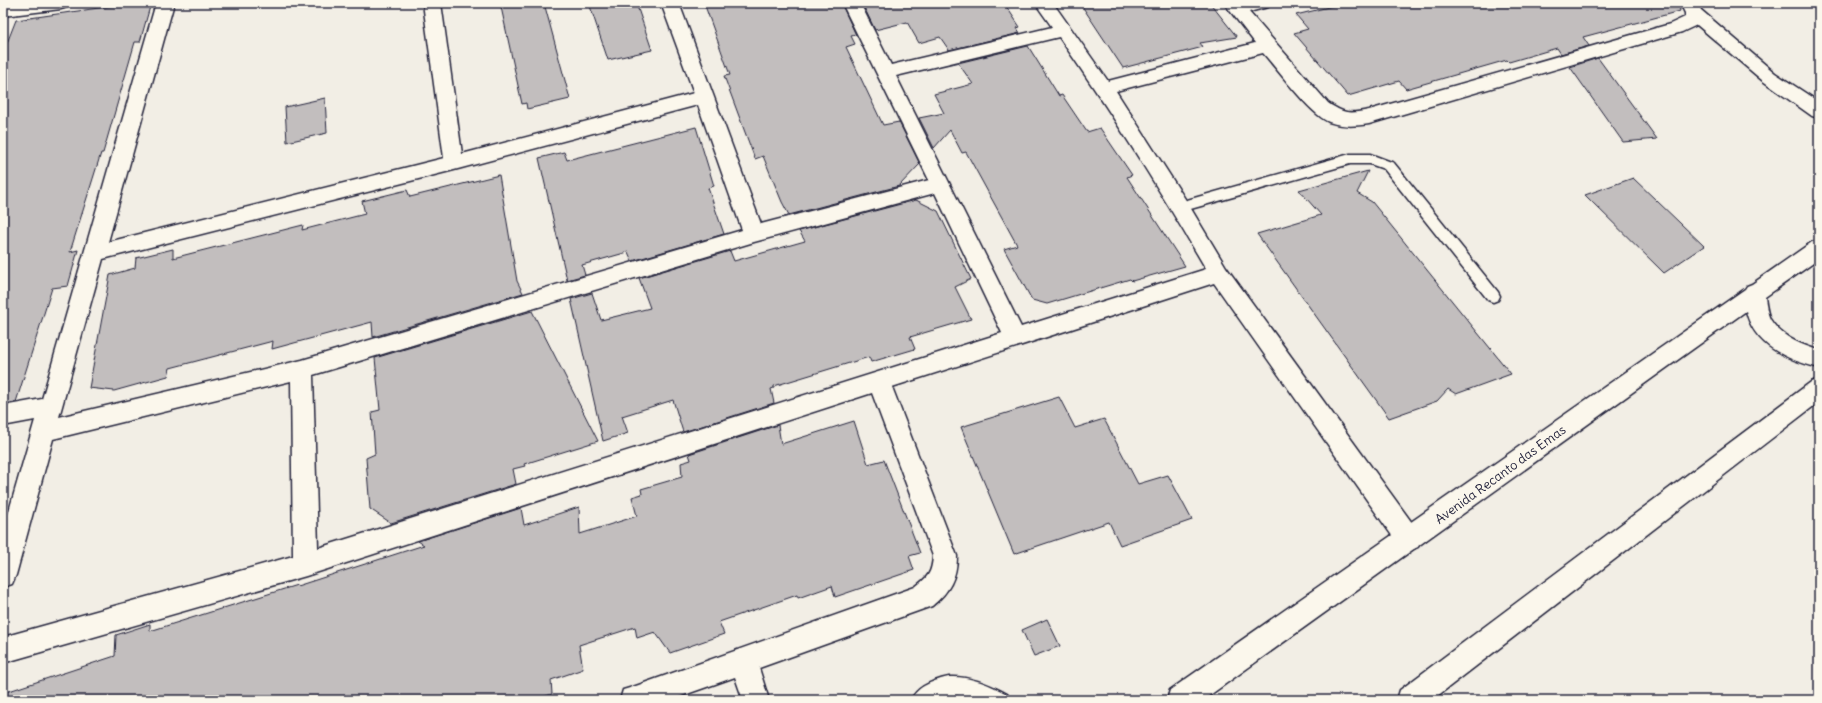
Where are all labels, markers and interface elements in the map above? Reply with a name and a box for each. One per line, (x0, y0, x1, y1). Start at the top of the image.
street label: Avenida Recanto das Emas (1432, 421, 1569, 528)

